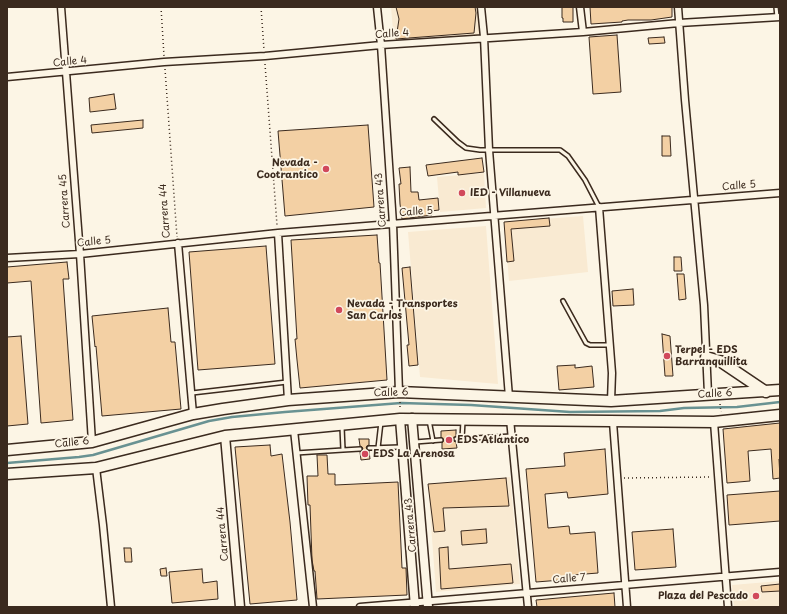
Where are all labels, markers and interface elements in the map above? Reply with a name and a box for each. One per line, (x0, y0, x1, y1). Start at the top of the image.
street label: Calle 4 (375, 27, 409, 41)
street label: Calle 4 (52, 54, 88, 70)
place label: Nevada - Cootrantico (256, 157, 318, 180)
marker: Nevada - Cootrantico (321, 164, 331, 174)
street label: Carrera 43 (373, 172, 389, 228)
street label: Carrera 45 (57, 174, 73, 228)
street label: Calle 5 (722, 179, 756, 193)
street label: Carrera 44 (157, 183, 173, 239)
place label: IED - Villanueva (470, 187, 551, 199)
marker: IED - Villanueva (457, 188, 467, 198)
street label: Calle 5 (399, 205, 433, 219)
street label: Calle 5 (76, 234, 112, 250)
place label: Nevada - Transportes San Carlos (347, 298, 458, 322)
marker: Nevada - Transportes San Carlos (334, 305, 344, 315)
place label: Terpel - EDS Barranquillita (675, 344, 748, 368)
marker: Terpel - EDS Barranquillita (662, 351, 672, 361)
street label: Calle 6 (373, 386, 409, 400)
street label: Calle 6 (697, 387, 733, 401)
place label: EDS Atlántico (457, 434, 529, 446)
street label: Calle 6 (54, 435, 90, 451)
marker: EDS Atlántico (444, 435, 454, 445)
place label: EDS La Arenosa (373, 448, 455, 460)
marker: EDS La Arenosa (360, 449, 370, 459)
street label: Carrera 43 (403, 497, 419, 553)
street label: Carrera 44 (215, 506, 231, 562)
street label: Calle 7 (552, 572, 586, 586)
place label: Plaza del Pescado (658, 590, 748, 602)
marker: Plaza del Pescado (751, 591, 761, 601)

